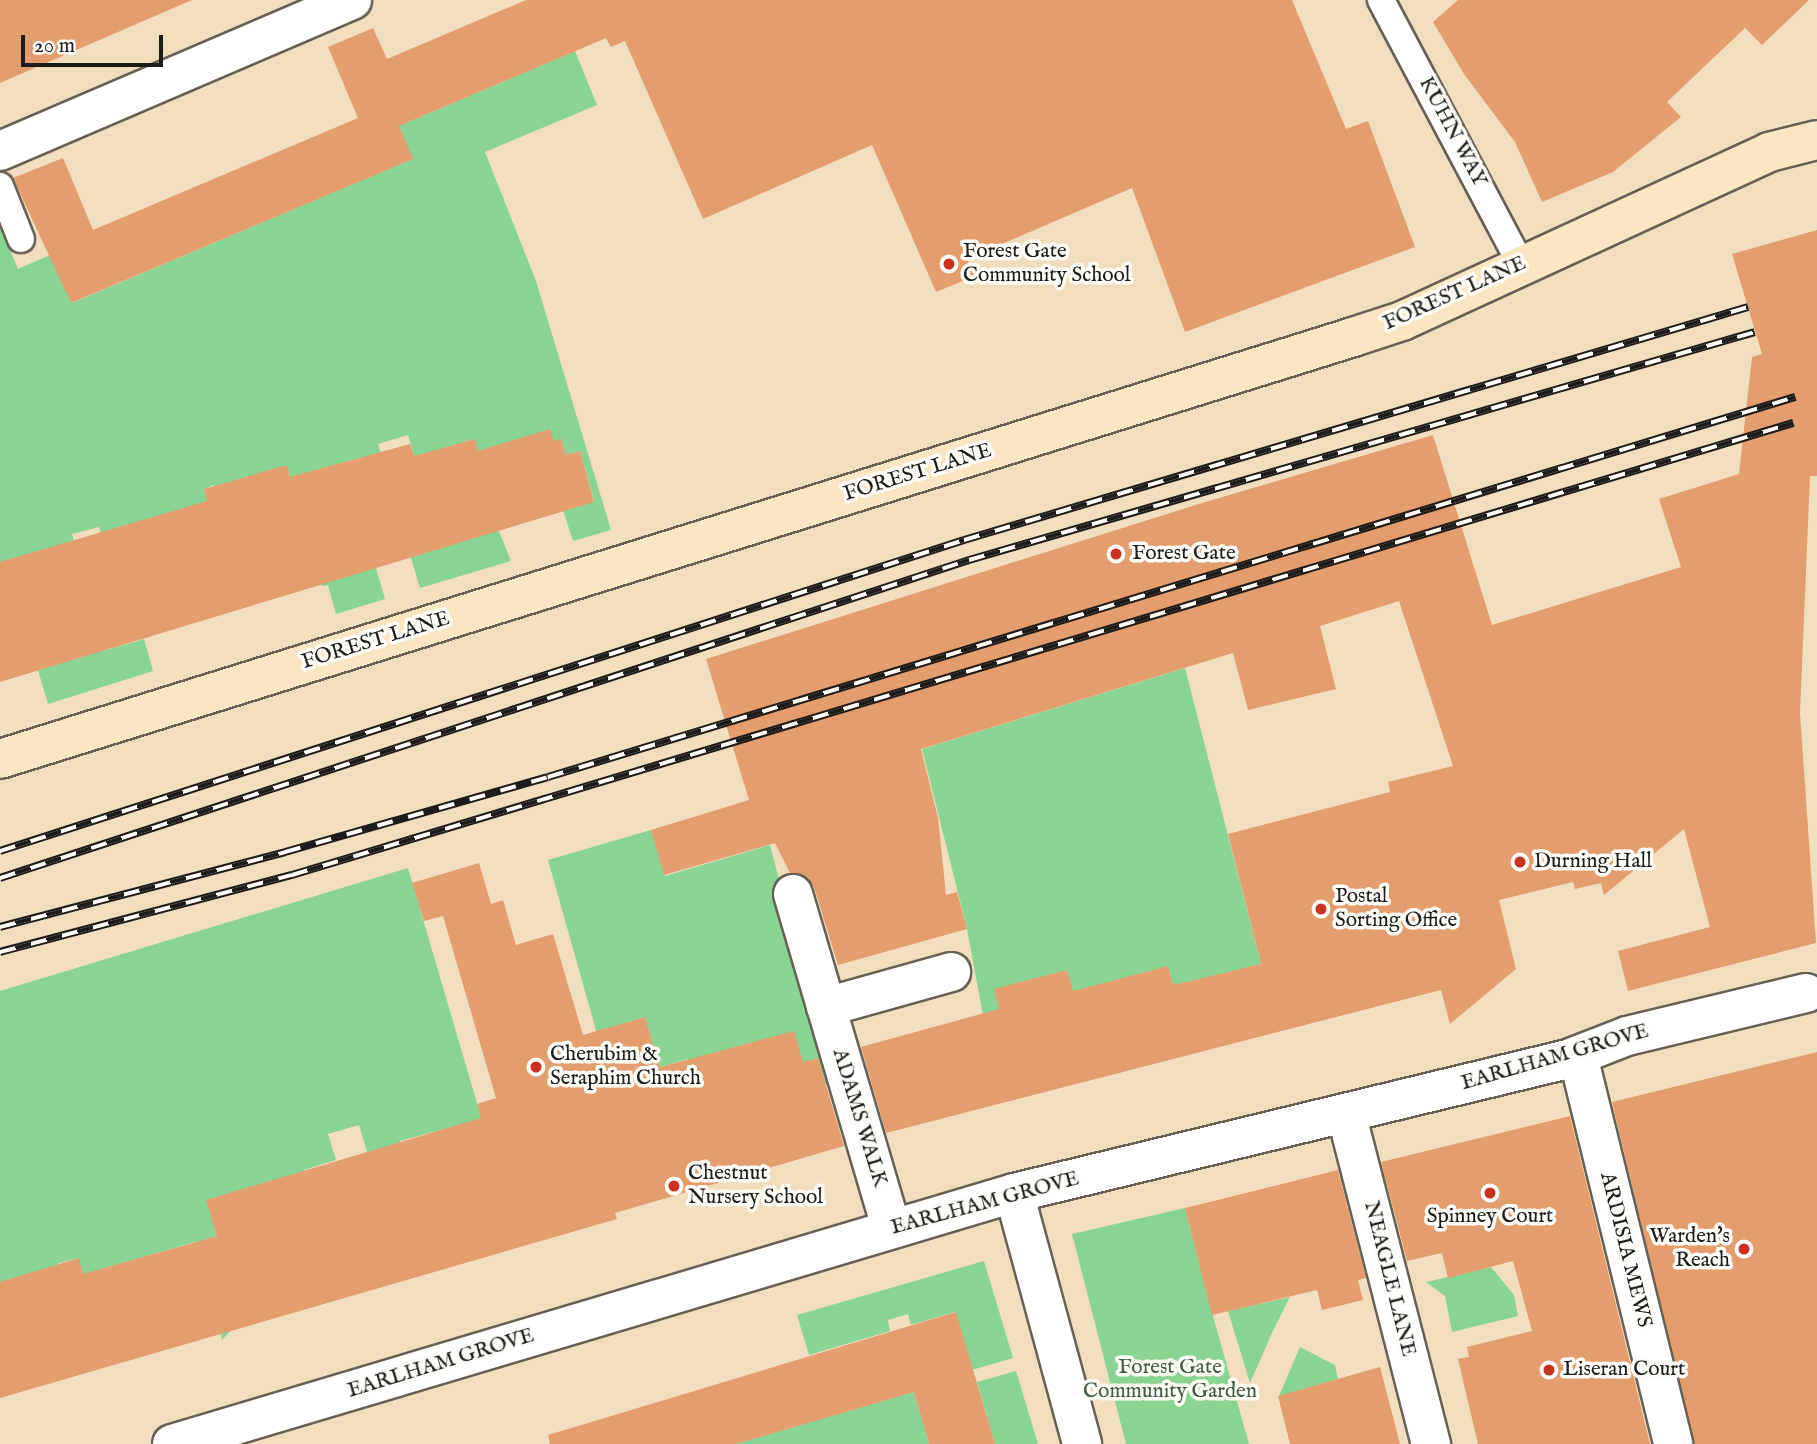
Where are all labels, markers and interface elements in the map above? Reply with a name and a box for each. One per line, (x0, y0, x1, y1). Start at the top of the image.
scale bar (24, 21, 166, 65)
text: 20 m (34, 33, 75, 60)
street label: KUHN WAY (1413, 73, 1491, 191)
place label: Forest Gate Community School (963, 239, 1131, 289)
street label: FOREST LANE (1380, 251, 1530, 337)
marker: Forest Gate Community School (941, 256, 957, 272)
street label: FOREST LANE (841, 439, 995, 507)
place label: Forest Gate (1132, 541, 1236, 567)
marker: Forest Gate (1106, 544, 1126, 564)
street label: FOREST LANE (299, 607, 453, 675)
place label: Durning Hall (1534, 849, 1652, 875)
marker: Durning Hall (1512, 854, 1528, 870)
place label: Postal Sorting Office (1335, 884, 1457, 934)
marker: Postal Sorting Office (1313, 901, 1329, 917)
street label: EARLHAM GROVE (1458, 1019, 1652, 1097)
place label: Cherubim & Seraphim Church (550, 1042, 701, 1092)
street label: ADAMS WALK (826, 1046, 892, 1190)
marker: Cherubim & Seraphim Church (528, 1059, 544, 1075)
place label: Chestnut Nursery School (688, 1161, 823, 1211)
street label: EARLHAM GROVE (888, 1167, 1082, 1241)
street label: ARDISIA MEWS (1594, 1170, 1656, 1330)
marker: Chestnut Nursery School (666, 1178, 682, 1194)
marker: Spinney Court (1482, 1185, 1498, 1201)
street label: NEAGLE LANE (1358, 1199, 1420, 1359)
place label: Spinney Court (1427, 1204, 1553, 1230)
place label: Warden's Reach (1649, 1224, 1730, 1274)
marker: Warden's Reach (1736, 1241, 1752, 1257)
street label: EARLHAM GROVE (345, 1324, 537, 1404)
park label: Forest Gate Community Garden (1083, 1355, 1257, 1405)
place label: Liseran Court (1563, 1357, 1685, 1383)
marker: Liseran Court (1541, 1362, 1557, 1378)

